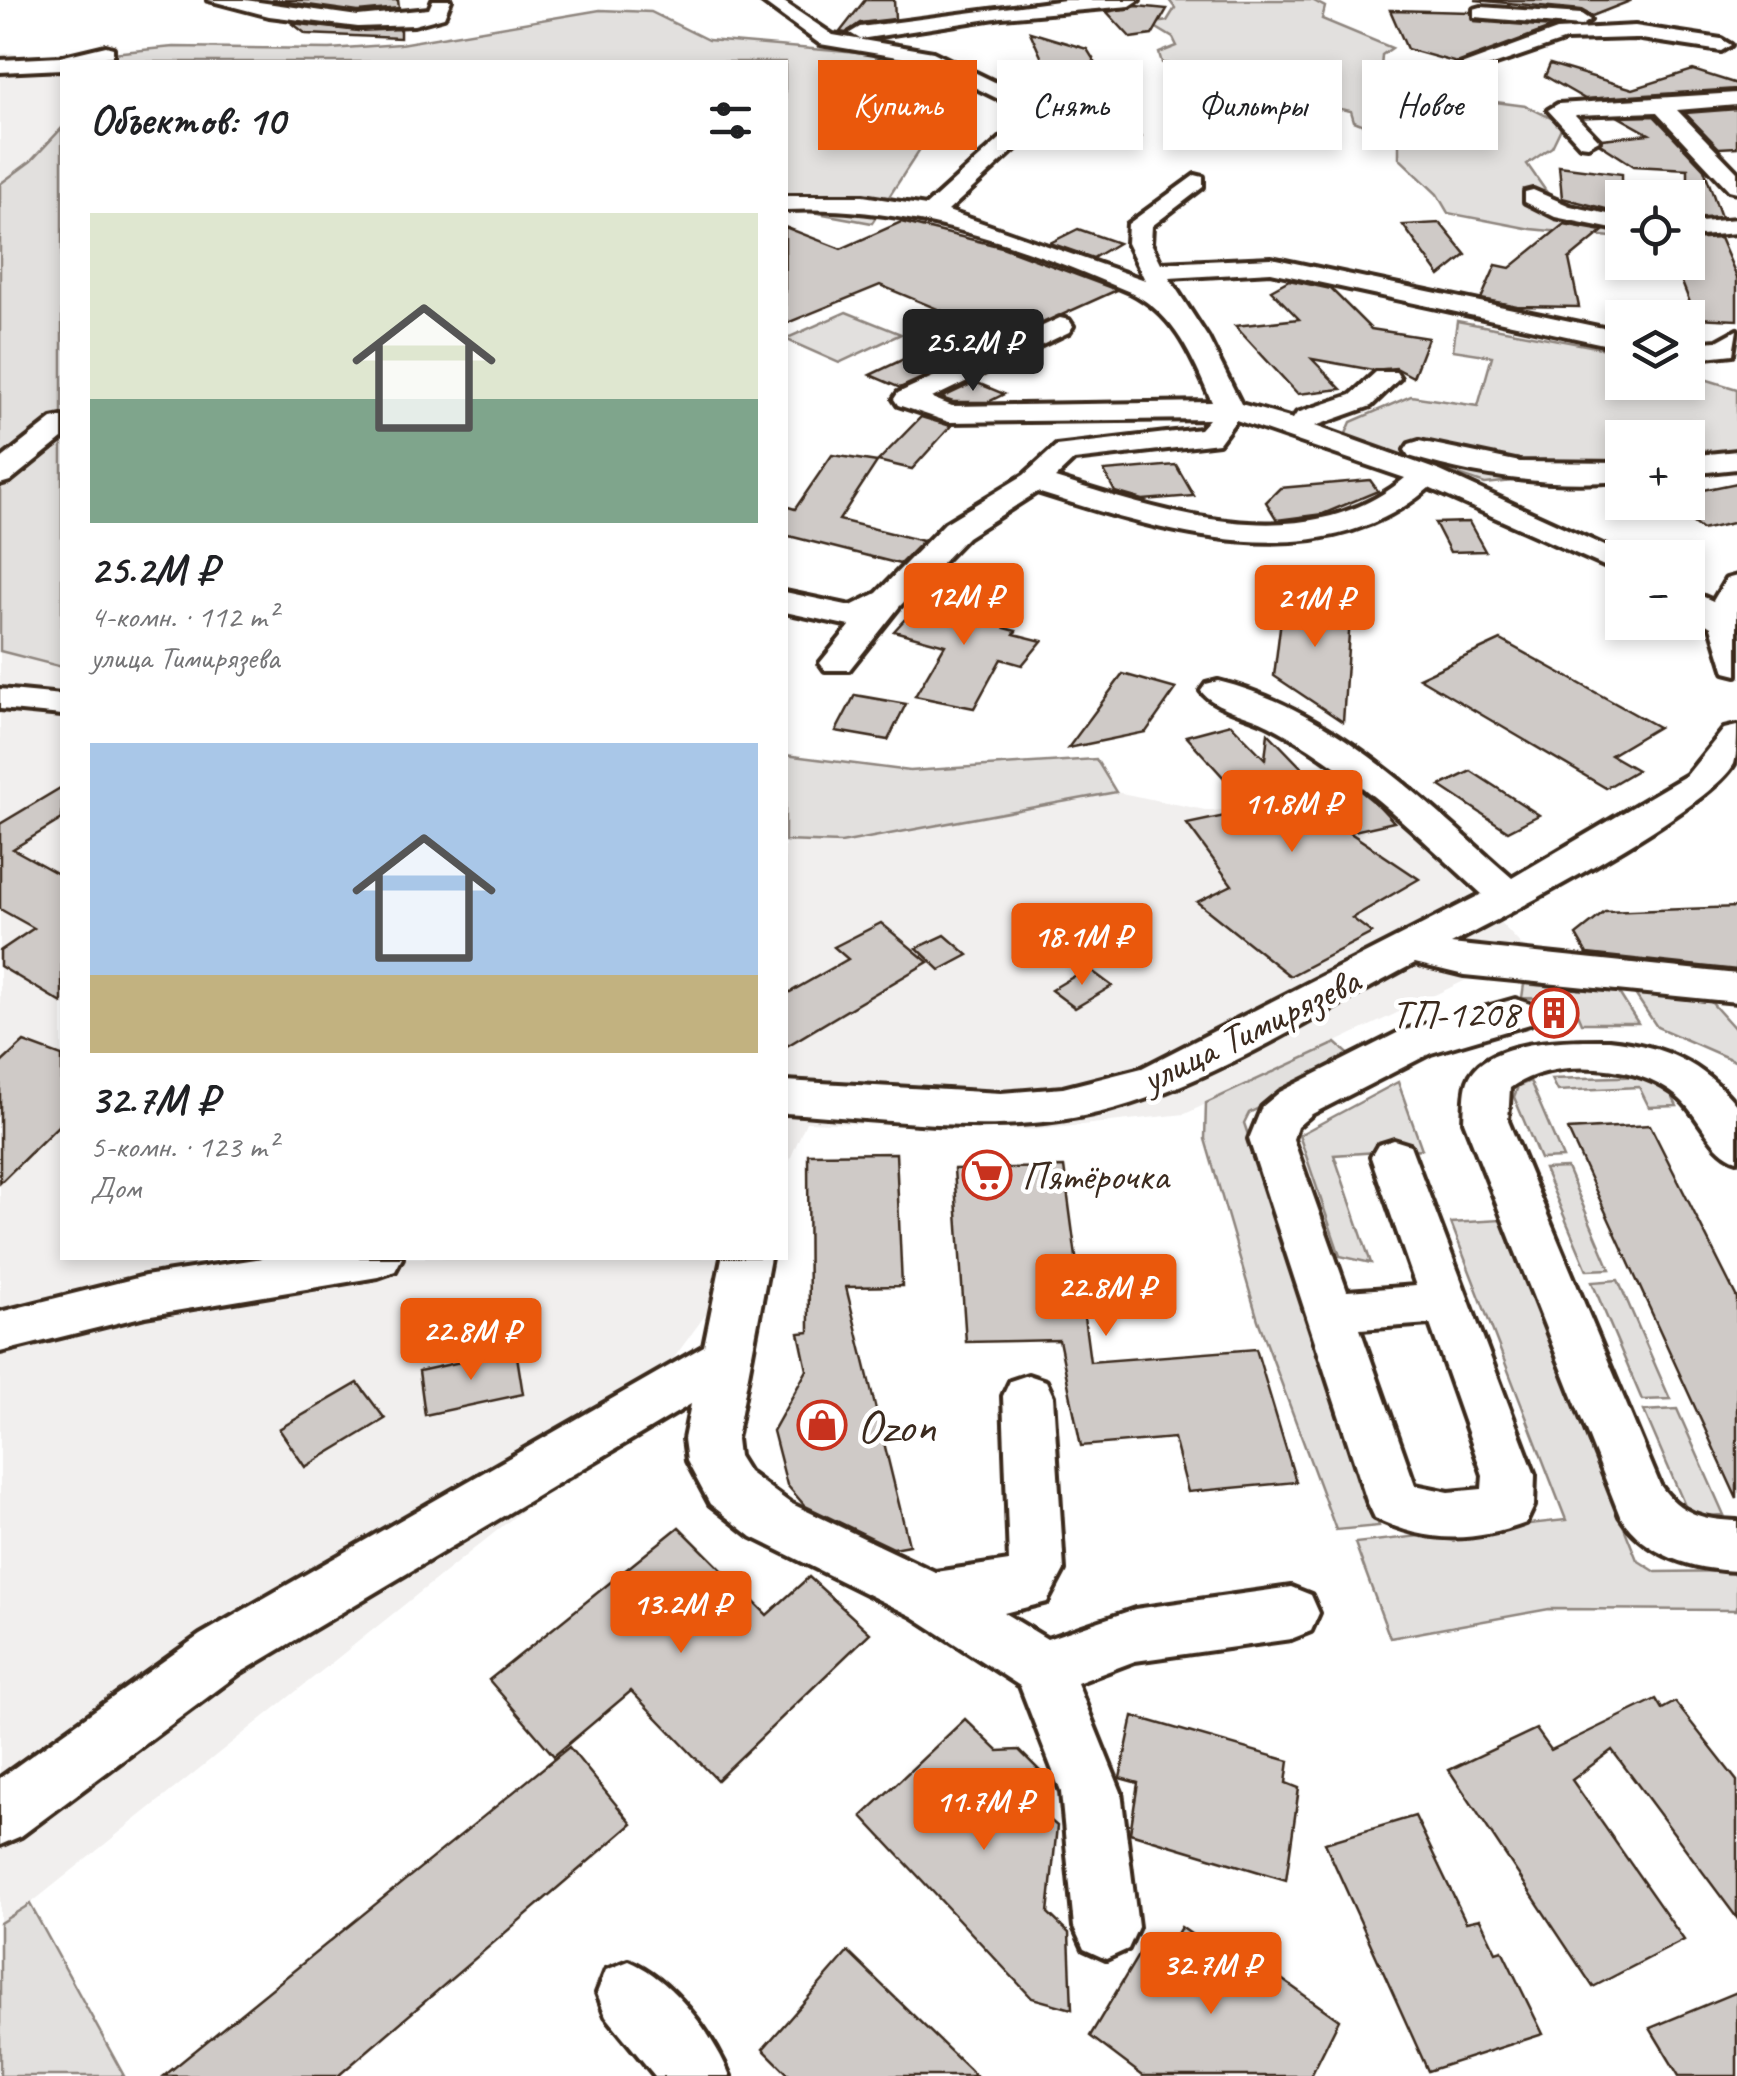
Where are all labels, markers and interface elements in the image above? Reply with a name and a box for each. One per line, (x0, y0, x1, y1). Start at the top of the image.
chip: Купить (818, 60, 977, 150)
chip: Снять (997, 60, 1143, 150)
chip: Фильтры (1163, 60, 1342, 150)
chip: Новое (1362, 60, 1498, 150)
icon: filters (703, 93, 758, 148)
text: Объектов: 10 (90, 94, 285, 147)
map controls (1605, 180, 1705, 640)
button: locate (1605, 180, 1705, 280)
icon: home (334, 278, 514, 458)
button: layers (1605, 300, 1705, 400)
pin: 25.2M ₽ (881, 309, 1065, 394)
text: 25.2M ₽ (925, 321, 1021, 362)
button: + (1605, 420, 1705, 520)
button: − (1605, 540, 1705, 640)
text: 25.2M ₽ (90, 543, 217, 596)
pin: 12M ₽ (894, 563, 1034, 648)
pin: 21M ₽ (1245, 565, 1385, 650)
text: 12M ₽ (926, 575, 1002, 616)
text: 21M ₽ (1277, 577, 1353, 618)
text: 4-комн. · 112 m² (90, 596, 277, 637)
text: улица Тимирязева (90, 637, 279, 678)
pin: 11.8M ₽ (1200, 770, 1384, 855)
text: 11.8M ₽ (1243, 782, 1341, 823)
icon: home (334, 808, 514, 988)
pin: 18.1M ₽ (990, 903, 1174, 988)
text: 18.1M ₽ (1033, 915, 1131, 956)
street label: улица Тимирязева (1131, 954, 1370, 1105)
building icon: ТП-1208 (1528, 987, 1580, 1039)
place label: ТП-1208 (1392, 989, 1523, 1039)
text: 32.7M ₽ (90, 1073, 217, 1126)
text: 5-комн. · 123 m² (90, 1126, 277, 1167)
supermarket icon: Пятёрочка (961, 1149, 1013, 1201)
place label: Пятёрочка (1022, 1151, 1172, 1201)
text: Дом (90, 1167, 141, 1208)
pin: 22.8M ₽ (1014, 1254, 1198, 1339)
text: 22.8M ₽ (1057, 1266, 1155, 1307)
pin: 22.8M ₽ (379, 1298, 563, 1383)
text: 22.8M ₽ (422, 1310, 520, 1351)
place label: Ozon (857, 1396, 936, 1456)
shop icon: Ozon (796, 1399, 848, 1451)
pin: 13.2M ₽ (589, 1571, 773, 1656)
text: 13.2M ₽ (632, 1583, 730, 1624)
pin: 11.7M ₽ (892, 1768, 1076, 1853)
text: 11.7M ₽ (935, 1780, 1033, 1821)
pin: 32.7M ₽ (1119, 1932, 1303, 2017)
text: 32.7M ₽ (1162, 1944, 1260, 1985)

